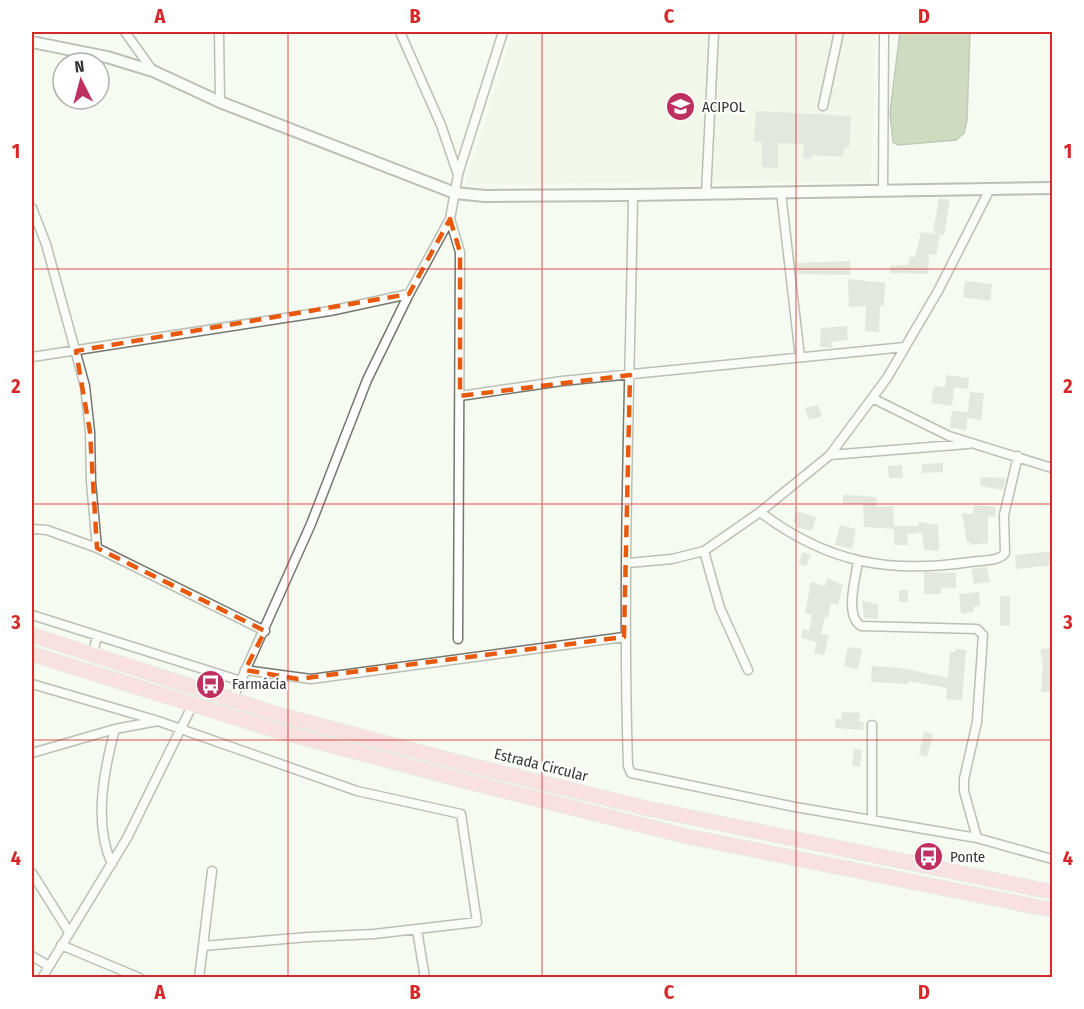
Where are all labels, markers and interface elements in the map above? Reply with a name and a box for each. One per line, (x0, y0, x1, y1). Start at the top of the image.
text: A (154, 4, 167, 28)
text: B (409, 4, 421, 28)
text: C (664, 4, 675, 28)
text: D (918, 4, 930, 28)
north arrow (51, 51, 111, 111)
text: N (74, 57, 85, 77)
school or university icon: ACIPOL (665, 91, 697, 123)
place label: ACIPOL (702, 98, 746, 116)
text: 1 (12, 139, 20, 163)
text: 1 (1064, 139, 1072, 163)
text: 2 (10, 374, 21, 398)
text: 2 (1062, 374, 1073, 398)
text: 3 (10, 610, 21, 634)
text: 3 (1062, 610, 1073, 634)
bus stop icon: Farmácia (195, 668, 227, 700)
place label: Farmácia (232, 675, 287, 693)
street label: Estrada Circular (492, 745, 591, 786)
bus stop icon: Ponte (913, 841, 945, 873)
text: 4 (11, 846, 21, 870)
text: 4 (1063, 846, 1073, 870)
place label: Ponte (950, 848, 985, 866)
text: A (154, 980, 167, 1004)
text: B (409, 980, 421, 1004)
text: C (664, 980, 675, 1004)
text: D (918, 980, 930, 1004)

